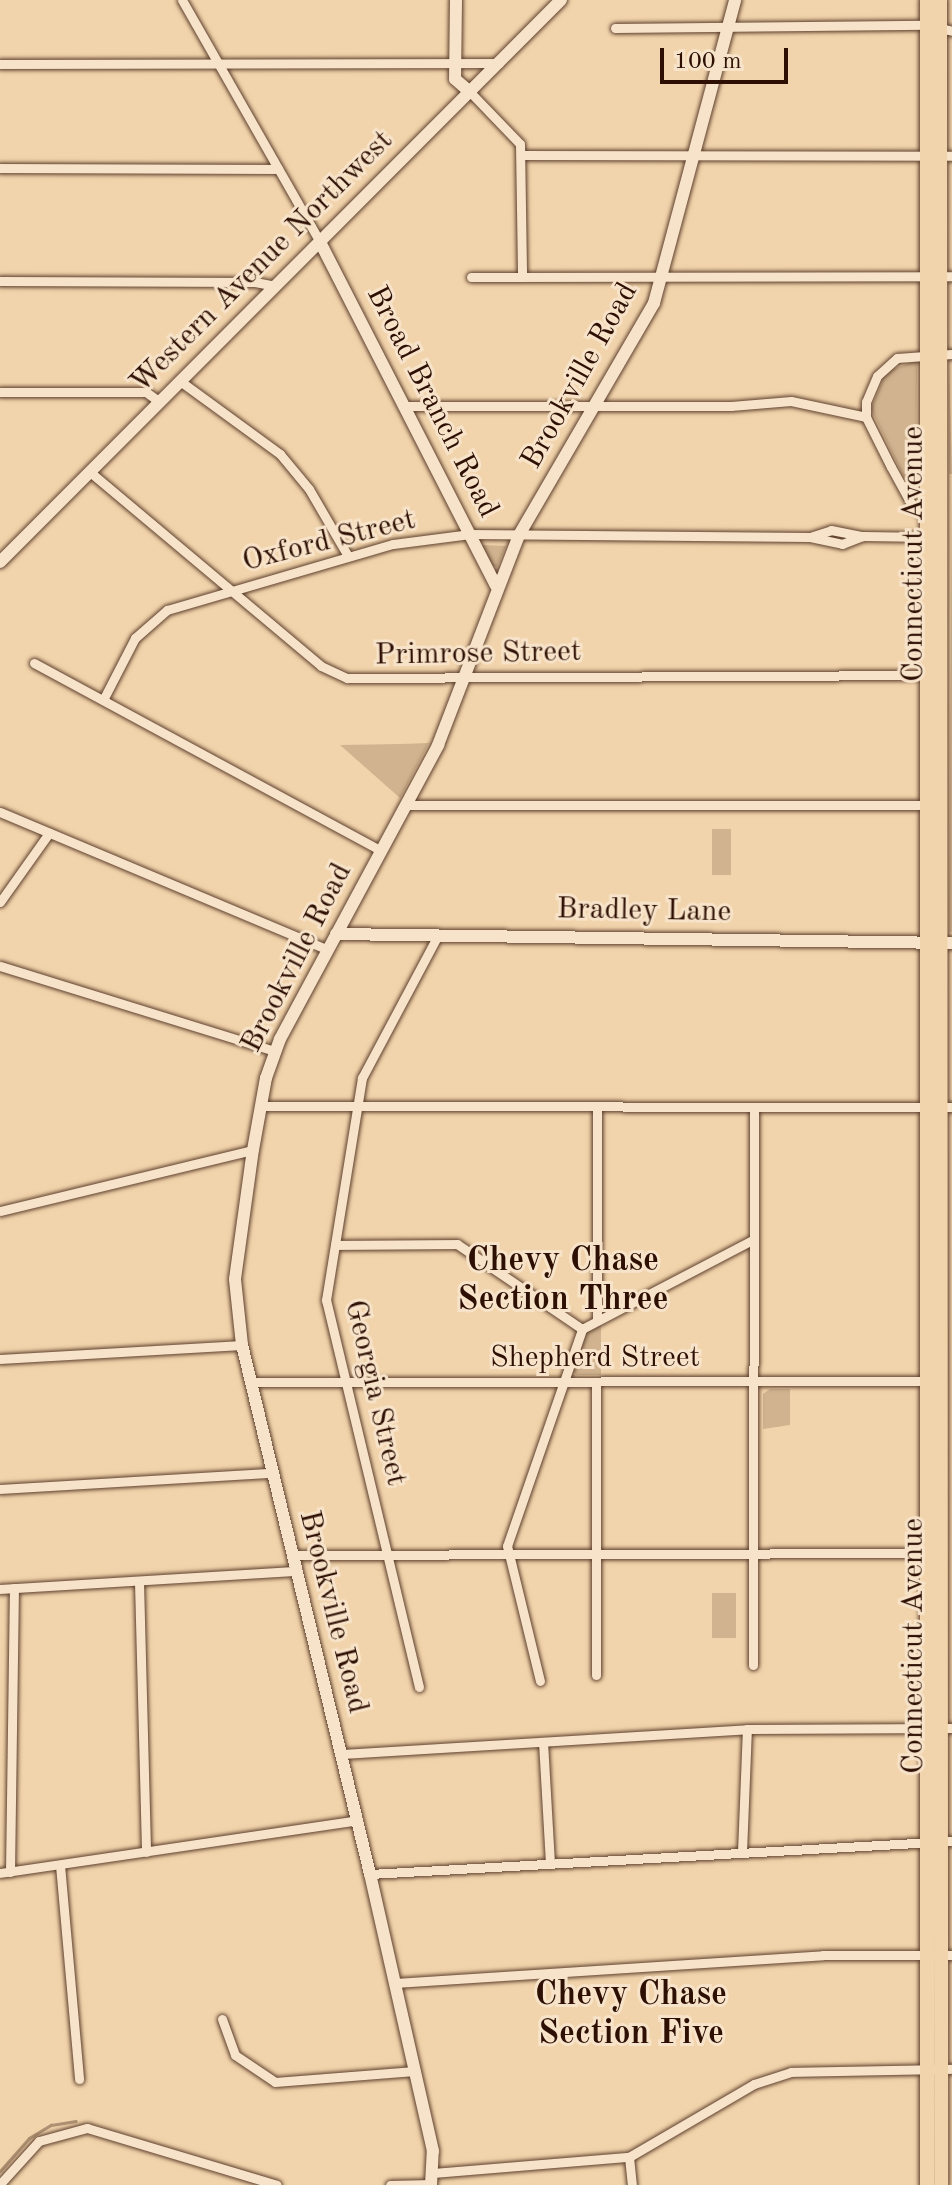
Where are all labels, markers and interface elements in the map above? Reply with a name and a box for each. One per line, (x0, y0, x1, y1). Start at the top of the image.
scale bar (664, 32, 792, 82)
text: 100 m (674, 50, 742, 74)
street label: Western Avenue Northwest (123, 123, 401, 401)
street label: Brookville Road (514, 276, 646, 476)
street label: Broad Branch Road (358, 280, 506, 524)
street label: Connecticut Avenue (896, 426, 932, 682)
street label: Oxford Street (239, 502, 419, 580)
street label: Primrose Street (374, 634, 582, 674)
street label: Brookville Road (234, 857, 360, 1059)
street label: Bradley Lane (556, 891, 732, 931)
district label: Chevy Chase Section Three (457, 1241, 669, 1320)
street label: Georgia Street (336, 1297, 414, 1489)
street label: Shepherd Street (490, 1340, 700, 1376)
street label: Brookville Road (290, 1507, 376, 1717)
street label: Connecticut Avenue (896, 1518, 932, 1774)
district label: Chevy Chase Section Five (535, 1975, 727, 2054)

